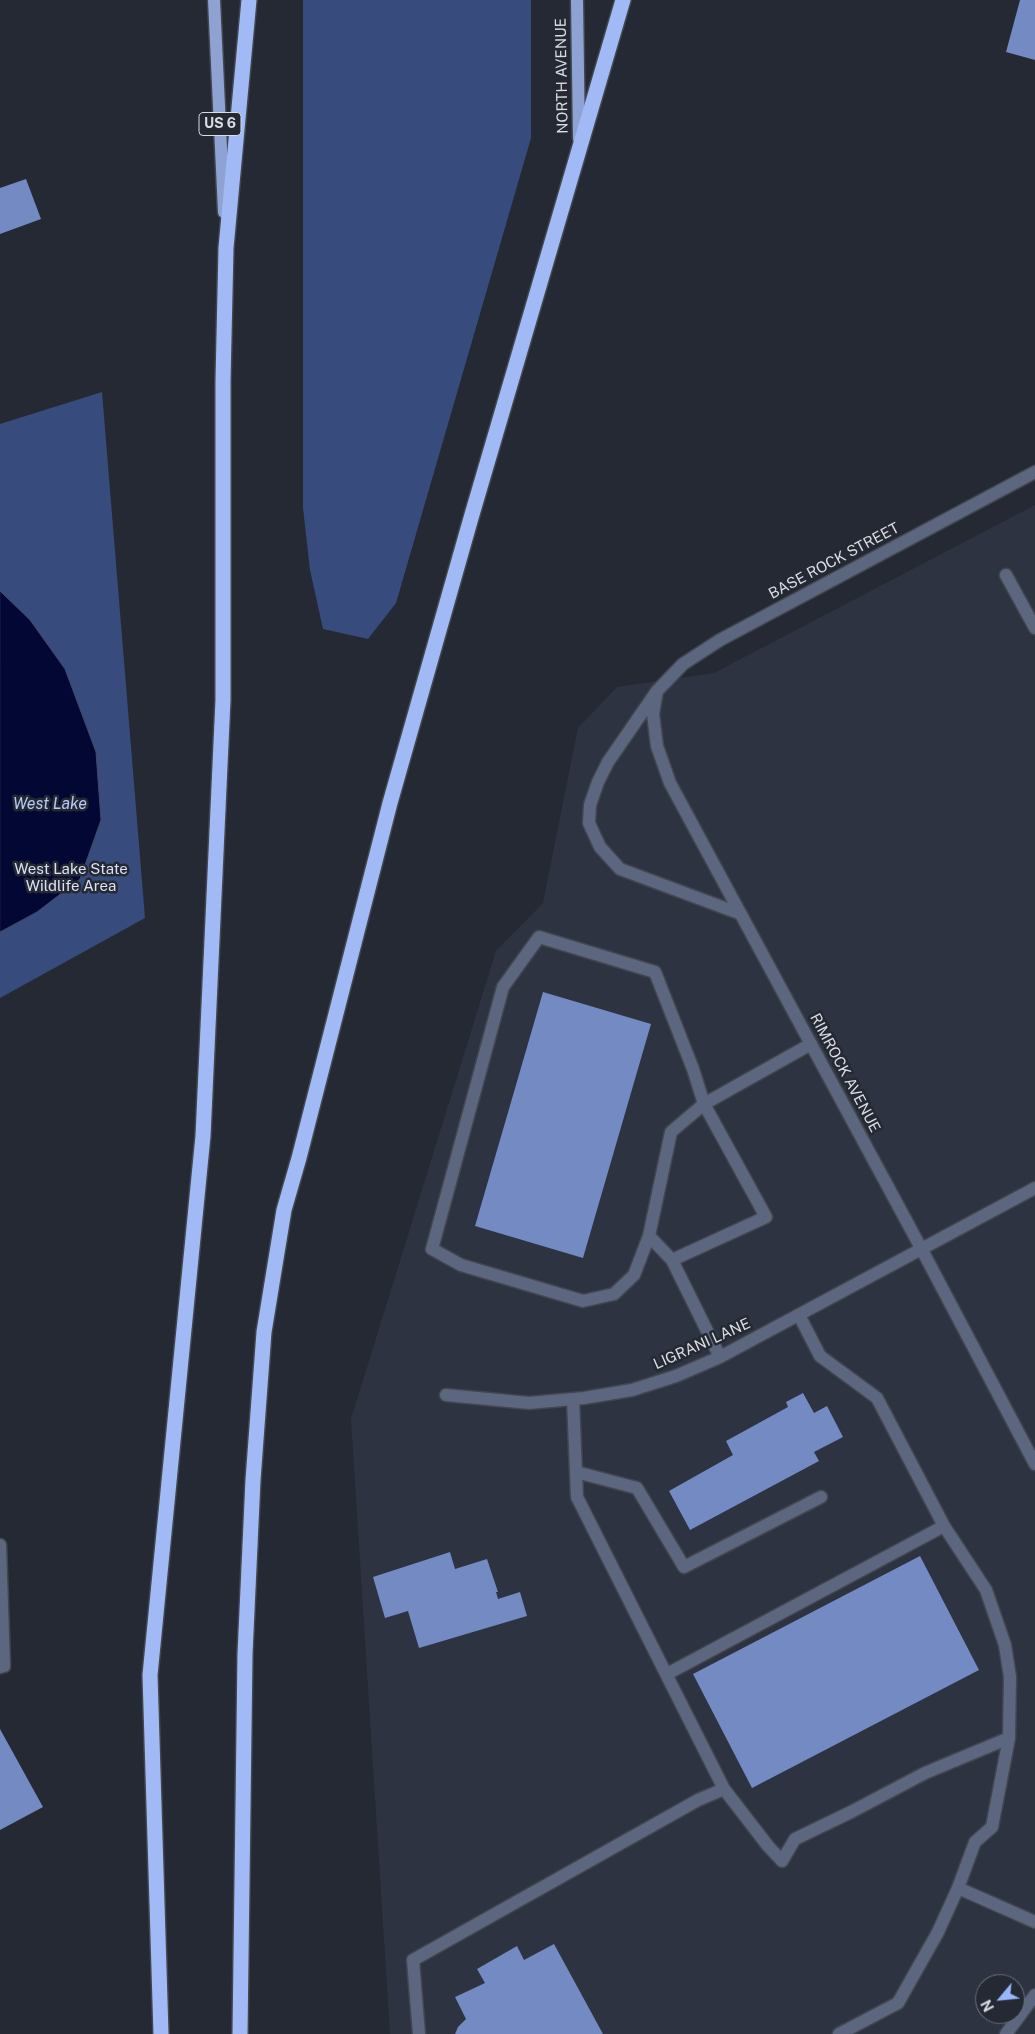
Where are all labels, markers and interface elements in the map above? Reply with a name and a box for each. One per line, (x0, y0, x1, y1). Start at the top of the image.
street label: NORTH AVENUE (552, 18, 572, 134)
road number: US 6 (199, 112, 241, 136)
street label: BASE ROCK STREET (766, 519, 902, 603)
water label: West Lake (13, 794, 87, 814)
park label: West Lake State Wildlife Area (14, 860, 128, 895)
street label: RIMROCK AVENUE (806, 1010, 884, 1136)
street label: LIGRANI LANE (651, 1315, 753, 1373)
north arrow (975, 1974, 1025, 2024)
text: N (978, 1997, 997, 2014)

